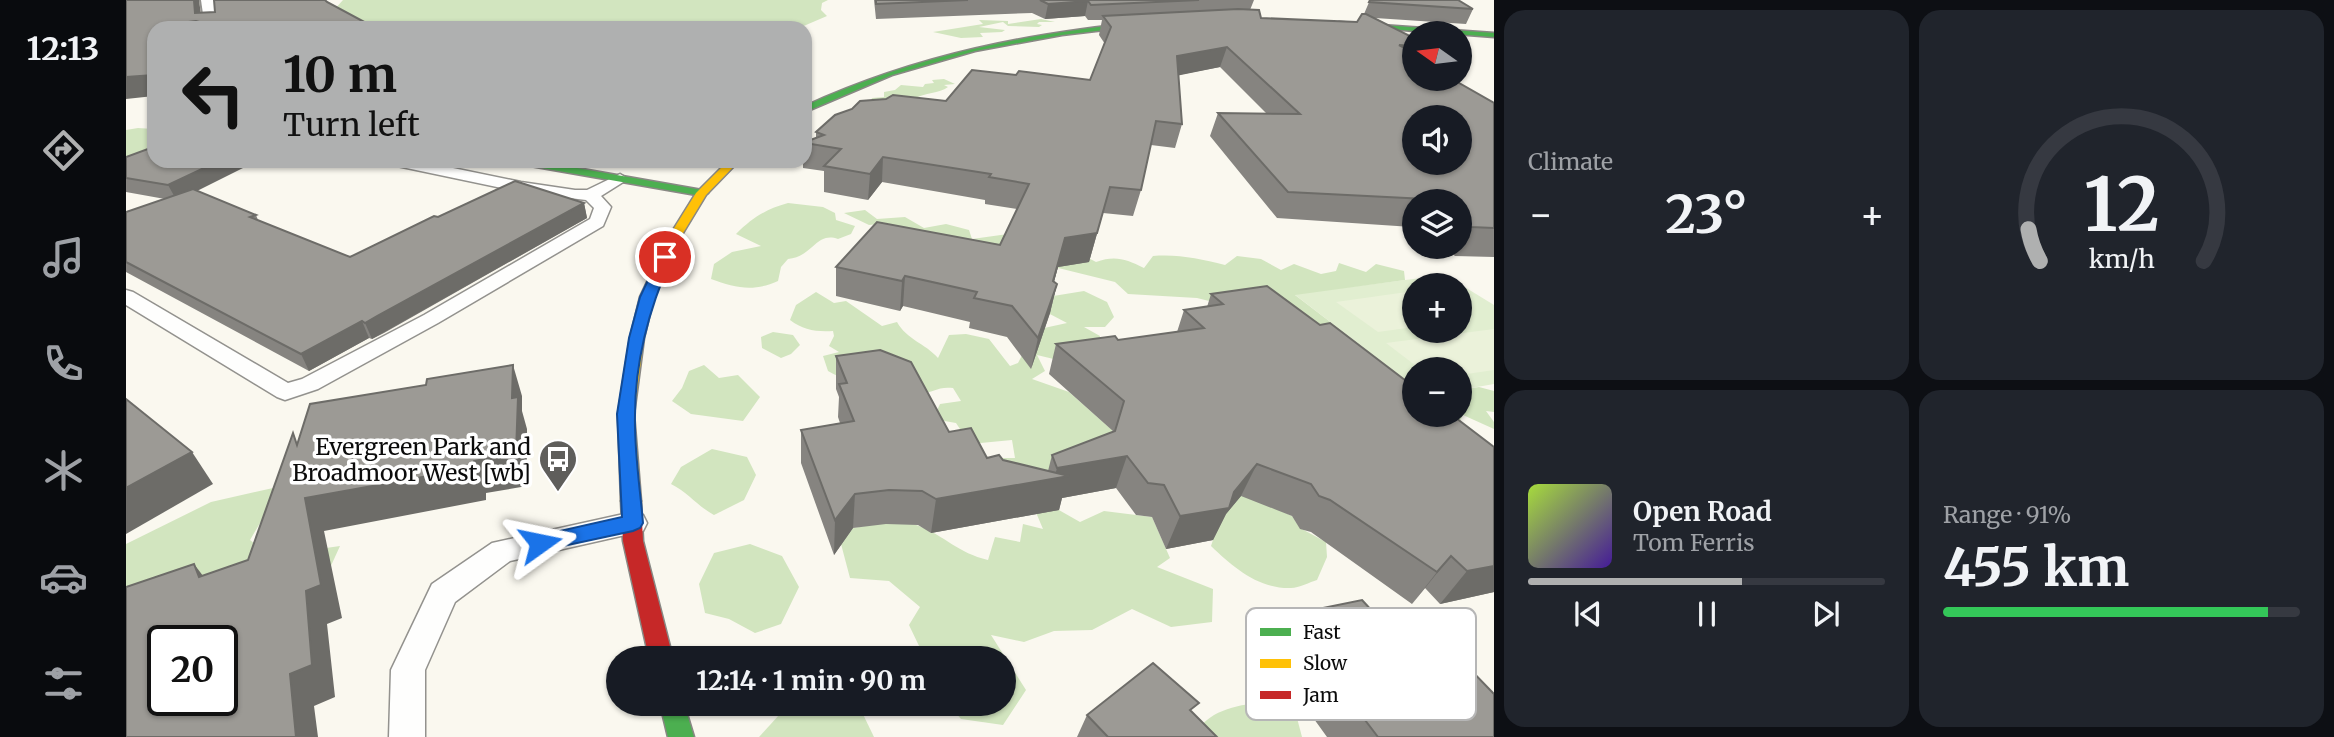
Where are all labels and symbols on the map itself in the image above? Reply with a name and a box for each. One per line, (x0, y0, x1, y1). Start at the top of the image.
north arrow (1402, 21, 1472, 91)
pin (635, 227, 695, 287)
place label: Evergreen Park and Broadmoor West [wb] (292, 432, 531, 487)
bus stop icon: Evergreen Park and Broadmoor West [wb] (537, 438, 579, 493)
position arrow (503, 506, 577, 580)
legend (1246, 608, 1476, 720)
text: Fast (1303, 620, 1341, 644)
speed limit sign: 20 (147, 625, 238, 716)
text: Slow (1303, 651, 1348, 675)
text: Jam (1302, 683, 1339, 707)

